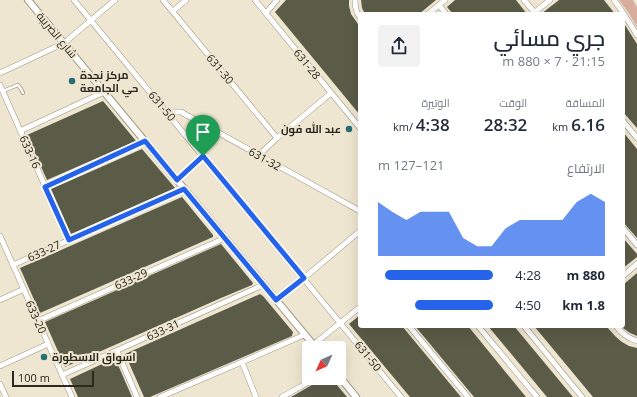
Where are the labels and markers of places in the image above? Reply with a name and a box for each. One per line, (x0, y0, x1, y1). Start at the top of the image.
place label: مركز نجدة حي الجامعة (80, 67, 138, 98)
marker: مركز نجدة حي الجامعة (67, 76, 77, 86)
pin (186, 115, 220, 156)
place label: عبد الله فون (281, 121, 341, 137)
marker: عبد الله فون (344, 124, 354, 134)
place label: اسواق الاسطورة (52, 349, 136, 365)
marker: اسواق الاسطورة (39, 352, 49, 362)

